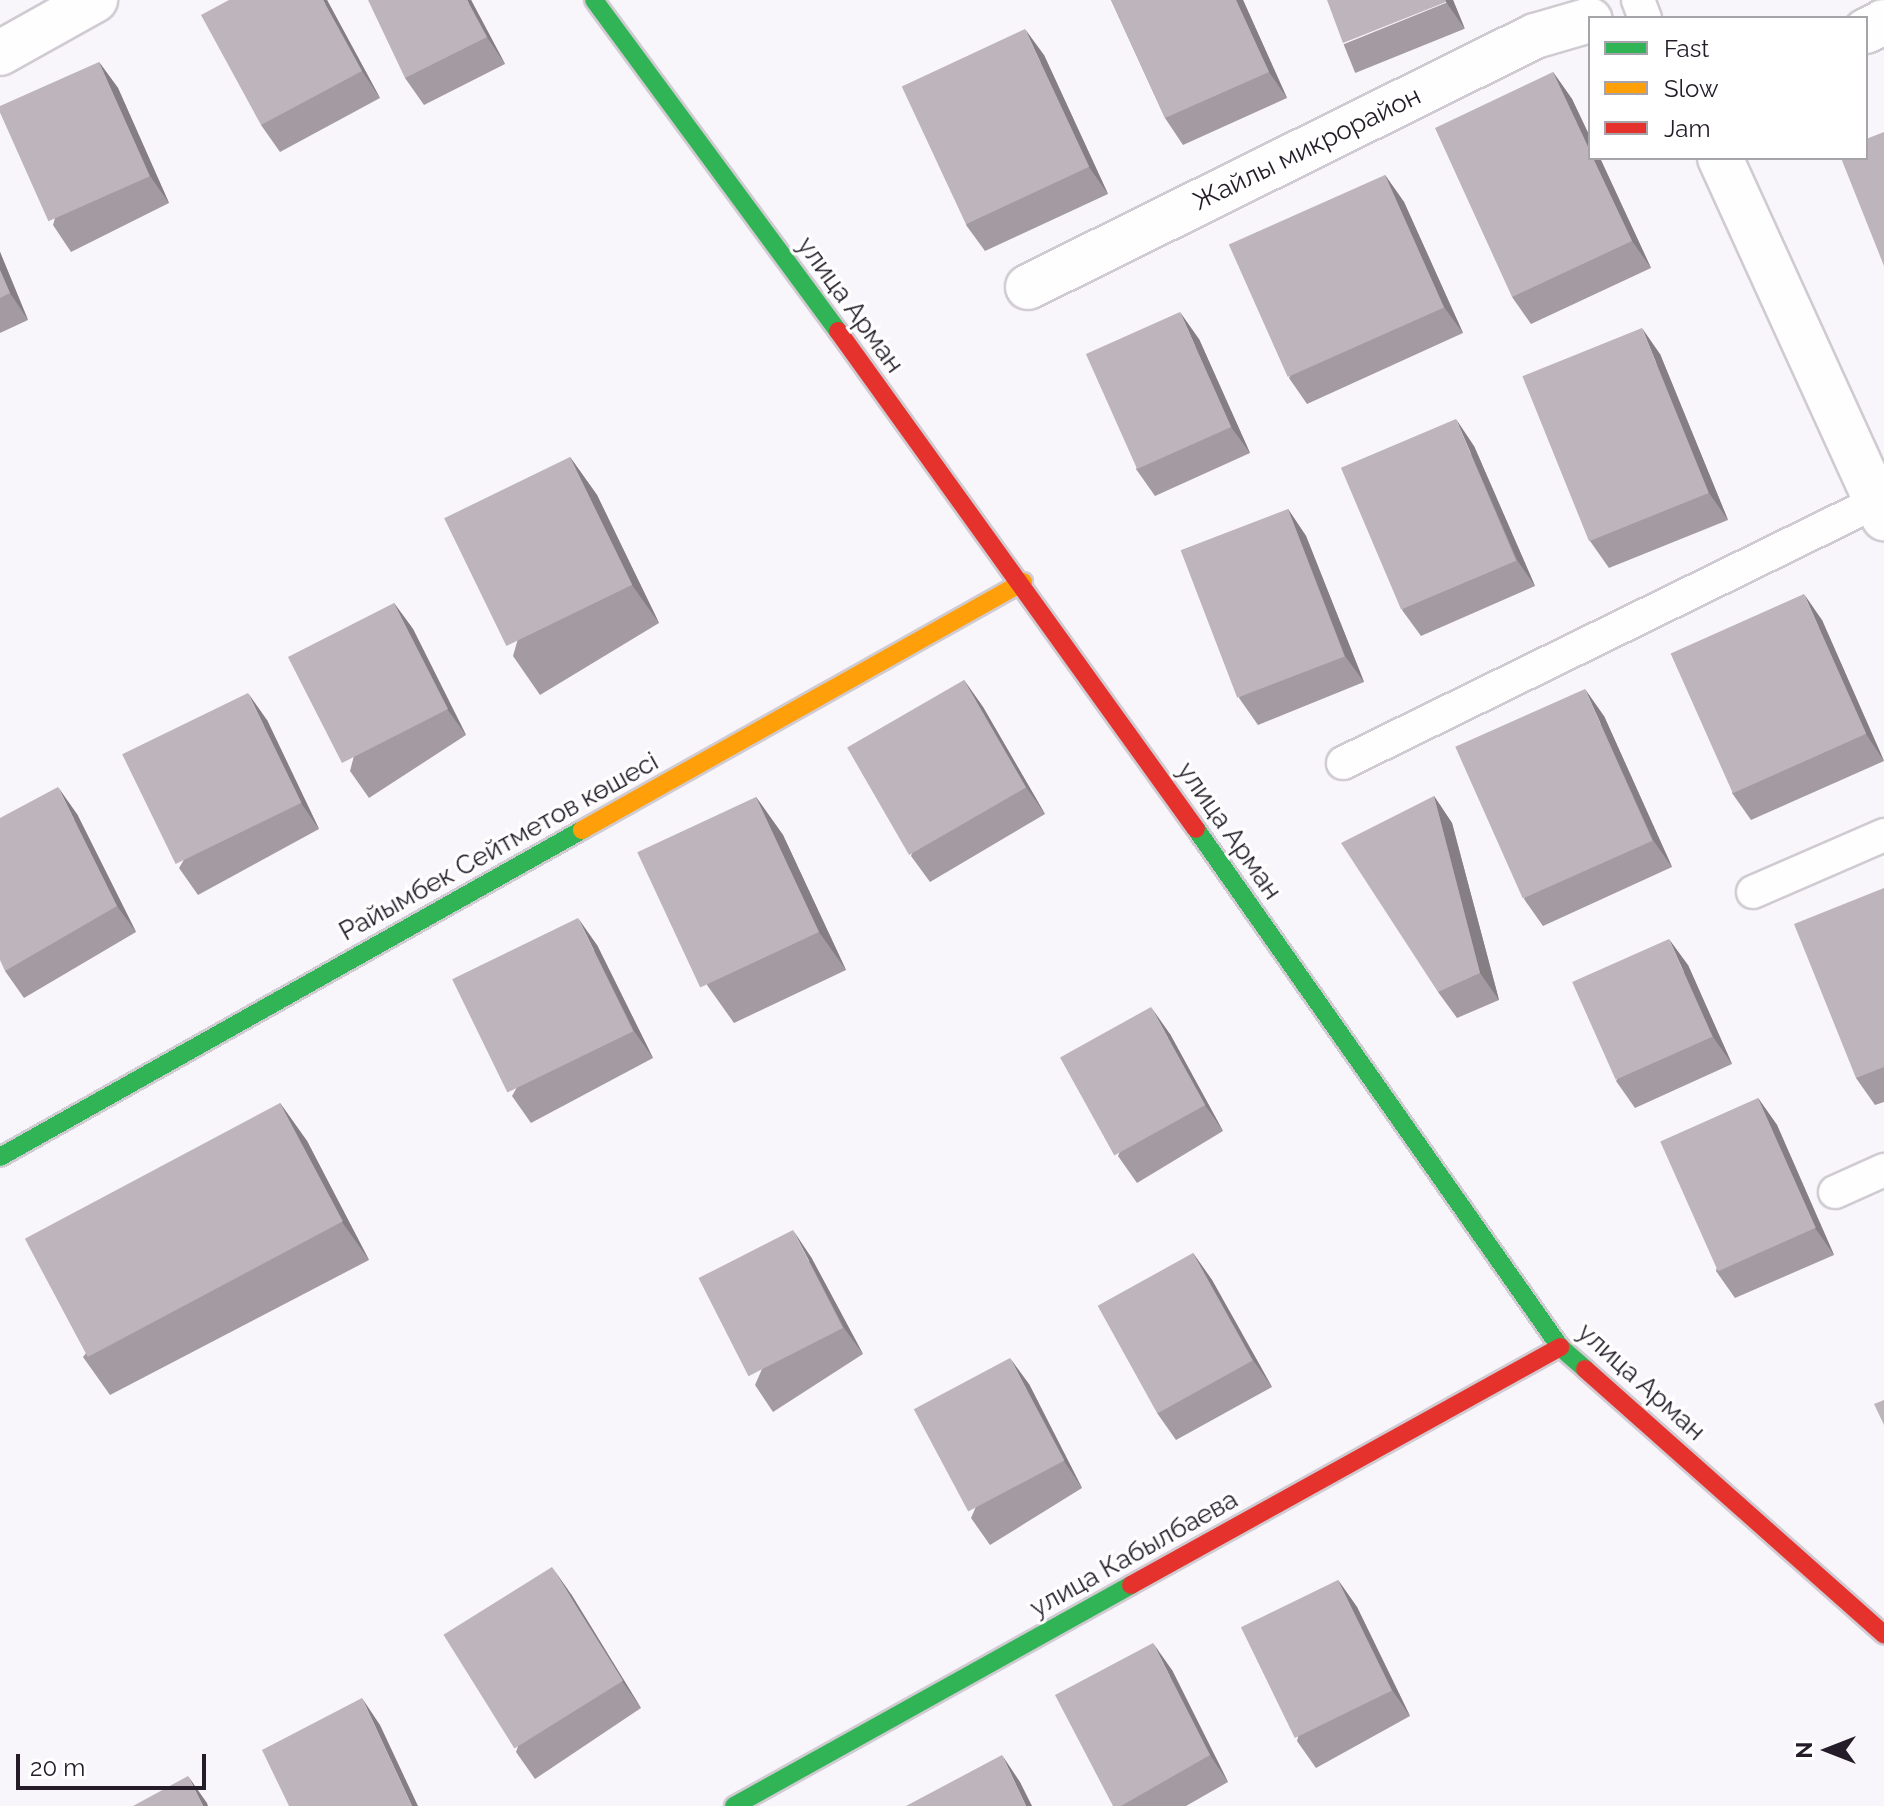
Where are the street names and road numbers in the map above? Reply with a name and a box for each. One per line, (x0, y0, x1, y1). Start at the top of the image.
street label: Жайлы микрорайон (1188, 80, 1426, 218)
street label: улица Арман (790, 231, 910, 379)
street label: Райымбек Сейтметов көшесі (334, 746, 664, 948)
street label: улица Арман (1170, 756, 1288, 906)
street label: улица Арман (1571, 1316, 1711, 1448)
street label: улица Кабылбаева (1025, 1484, 1243, 1624)

